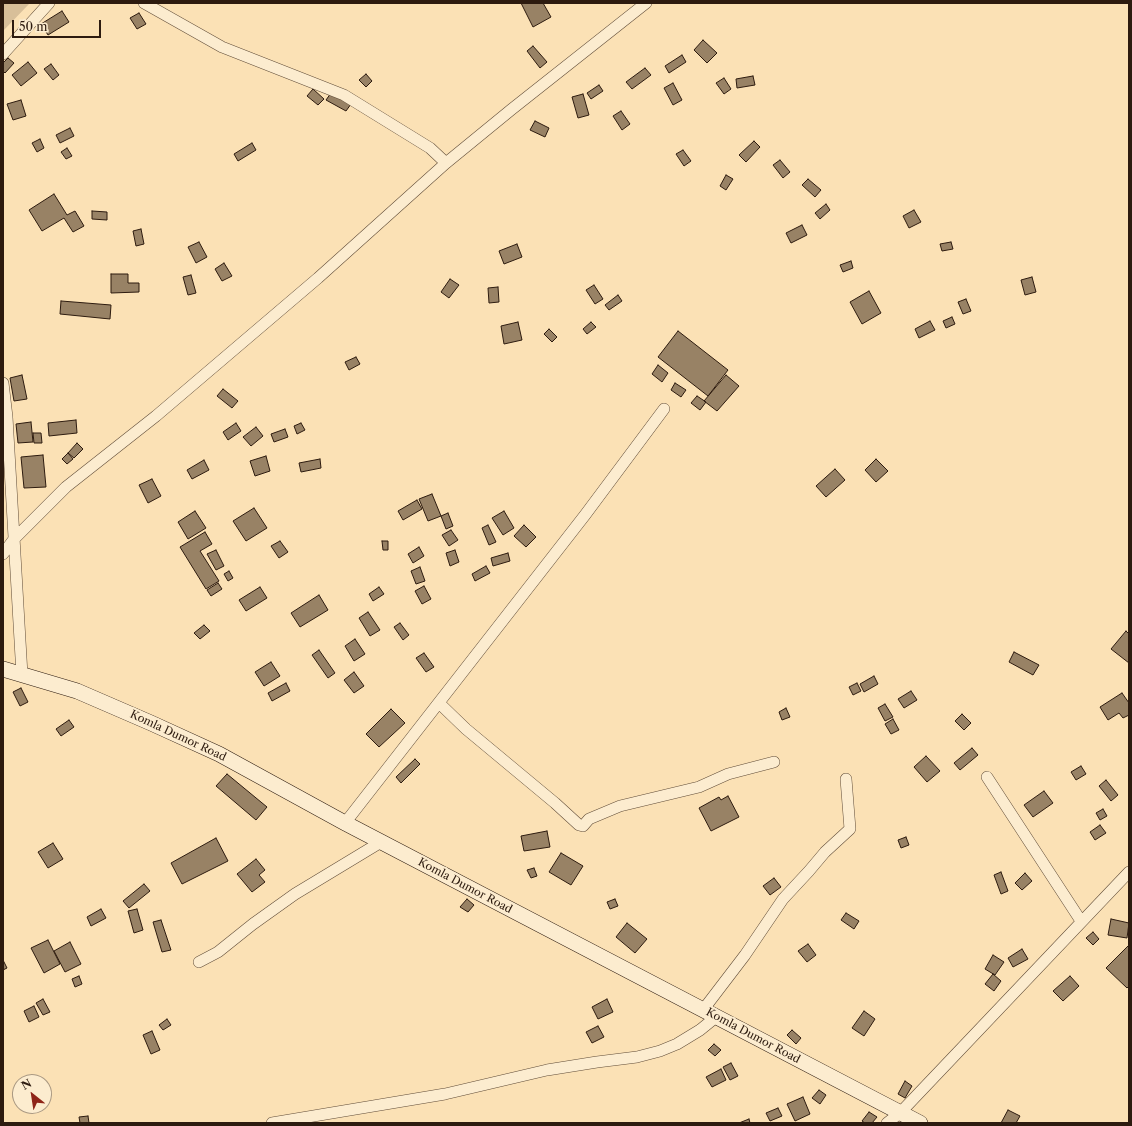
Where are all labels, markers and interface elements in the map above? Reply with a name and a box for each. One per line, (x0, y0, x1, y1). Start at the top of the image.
scale bar (14, 12, 103, 38)
text: 50 m (19, 19, 48, 34)
street label: Komla Dumor Road (128, 708, 228, 764)
street label: Komla Dumor Road (416, 856, 514, 916)
street label: Komla Dumor Road (704, 1006, 802, 1066)
north arrow (12, 1074, 52, 1114)
text: N (19, 1076, 34, 1093)

